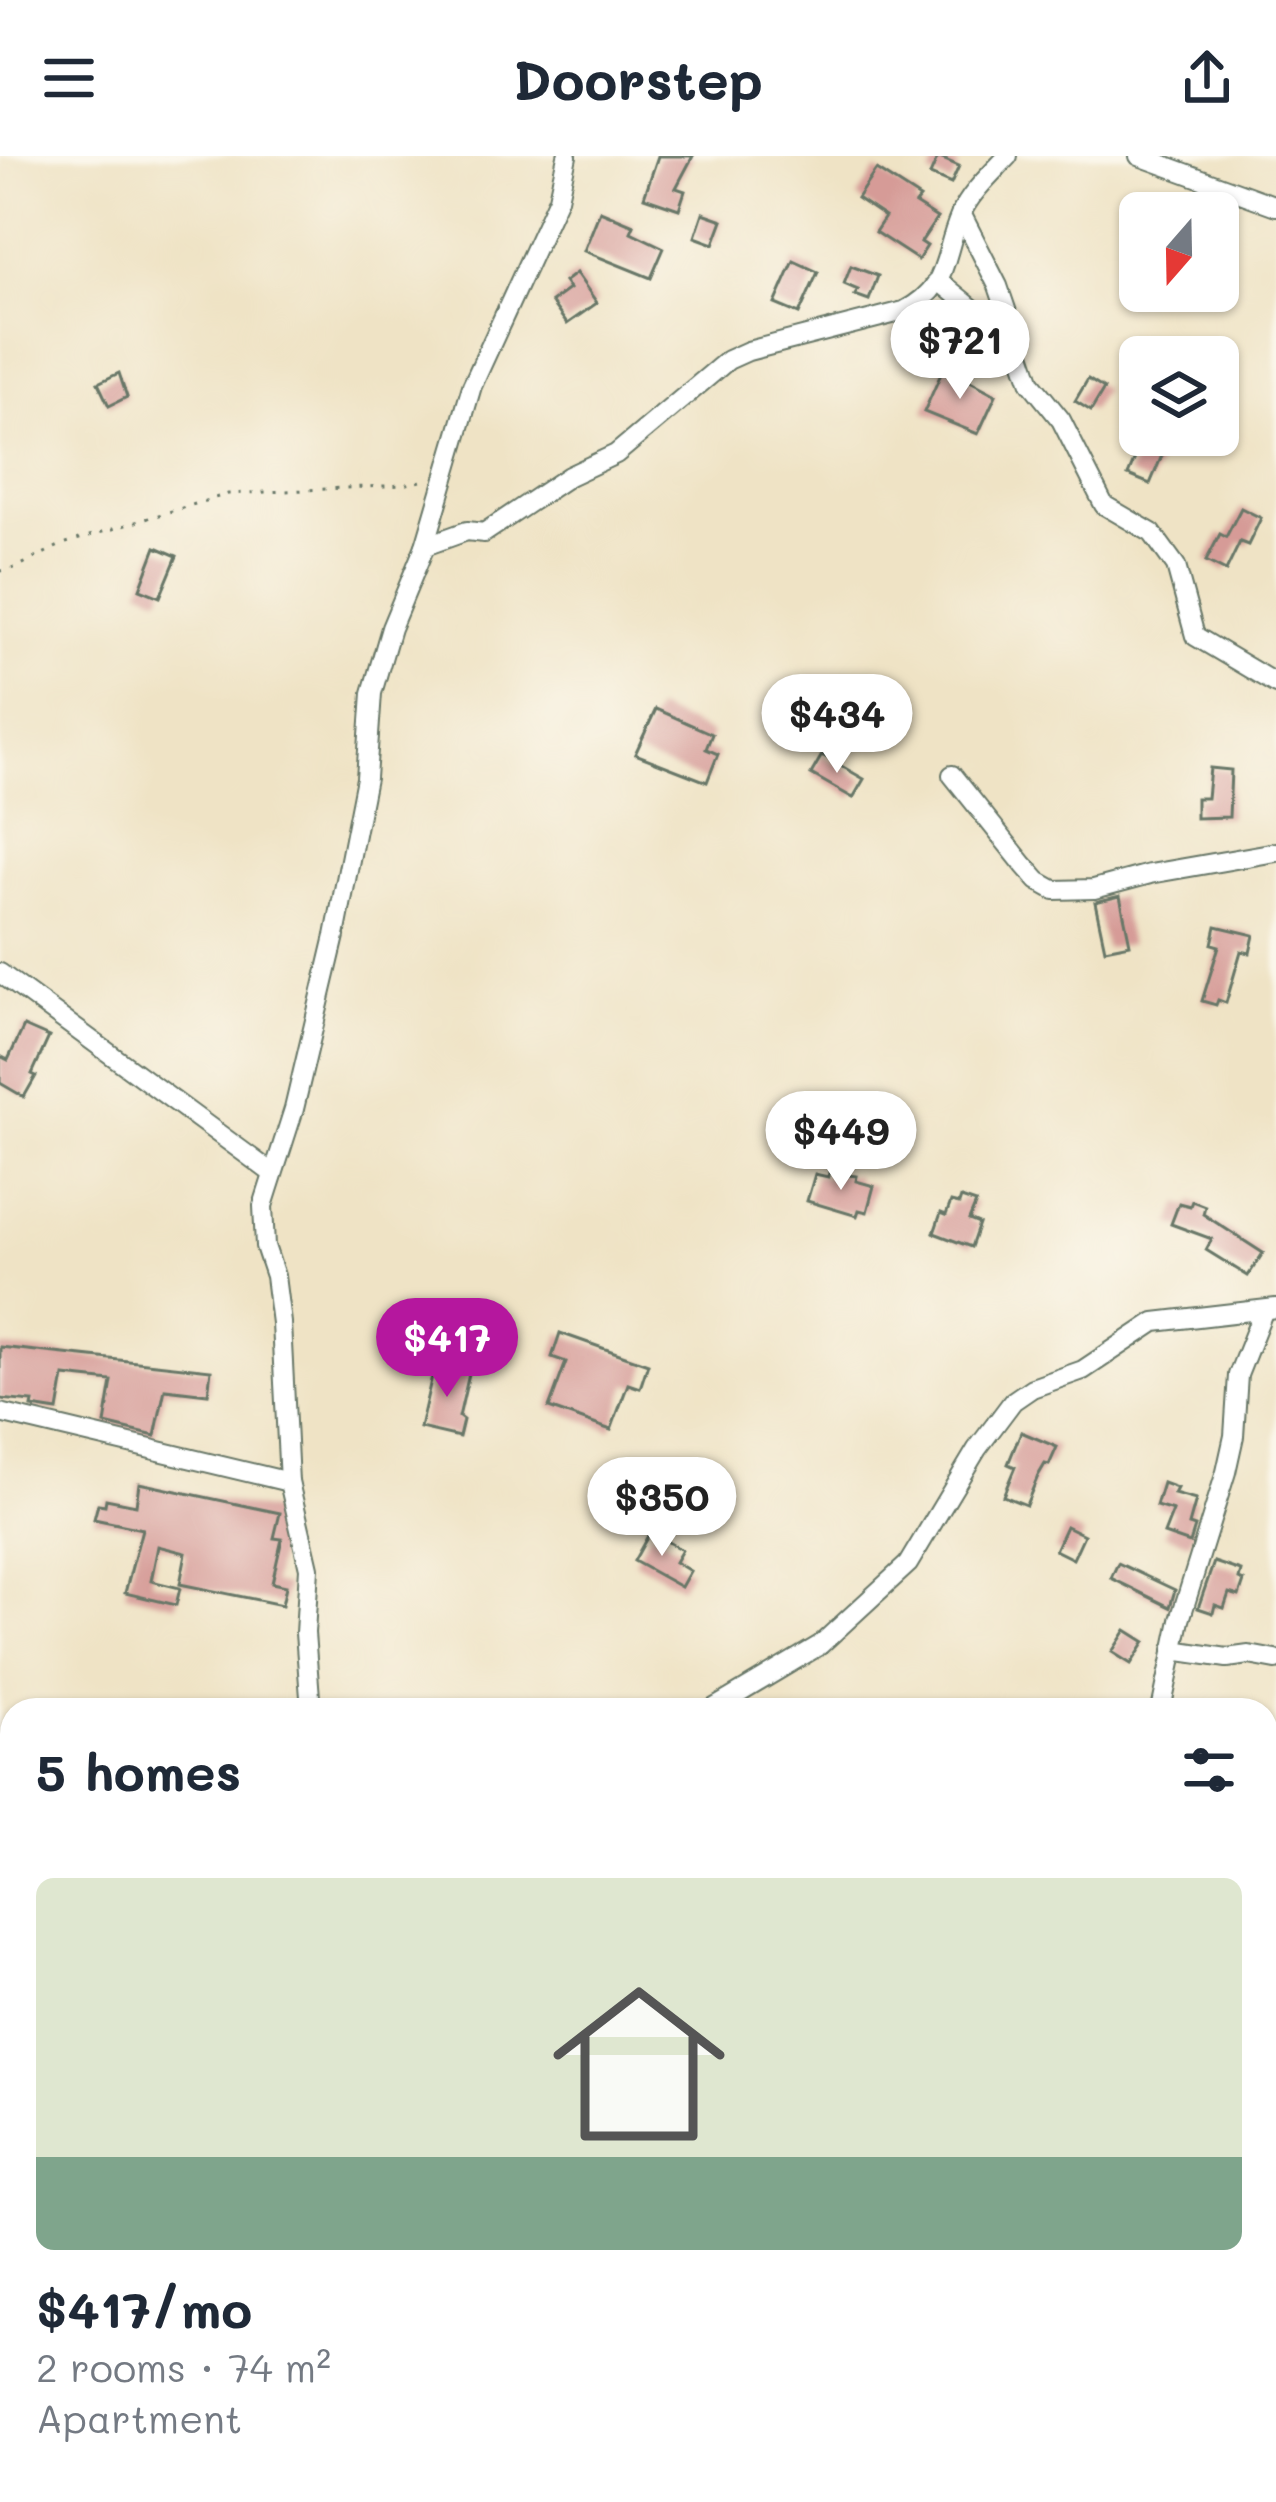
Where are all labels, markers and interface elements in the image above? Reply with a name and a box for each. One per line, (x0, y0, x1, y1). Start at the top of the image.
text: Doorstep (513, 43, 763, 114)
icon: menu (36, 45, 102, 111)
icon: share (1174, 45, 1240, 111)
north arrow (1119, 192, 1239, 312)
map controls (1119, 192, 1239, 456)
pin: $721 (889, 300, 1031, 402)
text: $721 (918, 313, 1002, 364)
button: layers (1119, 336, 1239, 456)
pin: $434 (766, 674, 908, 776)
text: $434 (789, 687, 885, 738)
pin: $449 (770, 1091, 912, 1193)
text: $449 (793, 1104, 890, 1155)
pin: $417 (376, 1298, 518, 1400)
text: $417 (403, 1311, 491, 1362)
pin: $350 (591, 1457, 733, 1559)
text: $350 (614, 1470, 710, 1521)
text: 5 homes (36, 1737, 241, 1804)
icon: filters (1176, 1737, 1242, 1803)
icon: home (531, 1956, 747, 2172)
text: $417/mo (36, 2274, 252, 2341)
text: 2 rooms · 74 m² (36, 2341, 331, 2392)
text: Apartment (36, 2392, 242, 2443)

